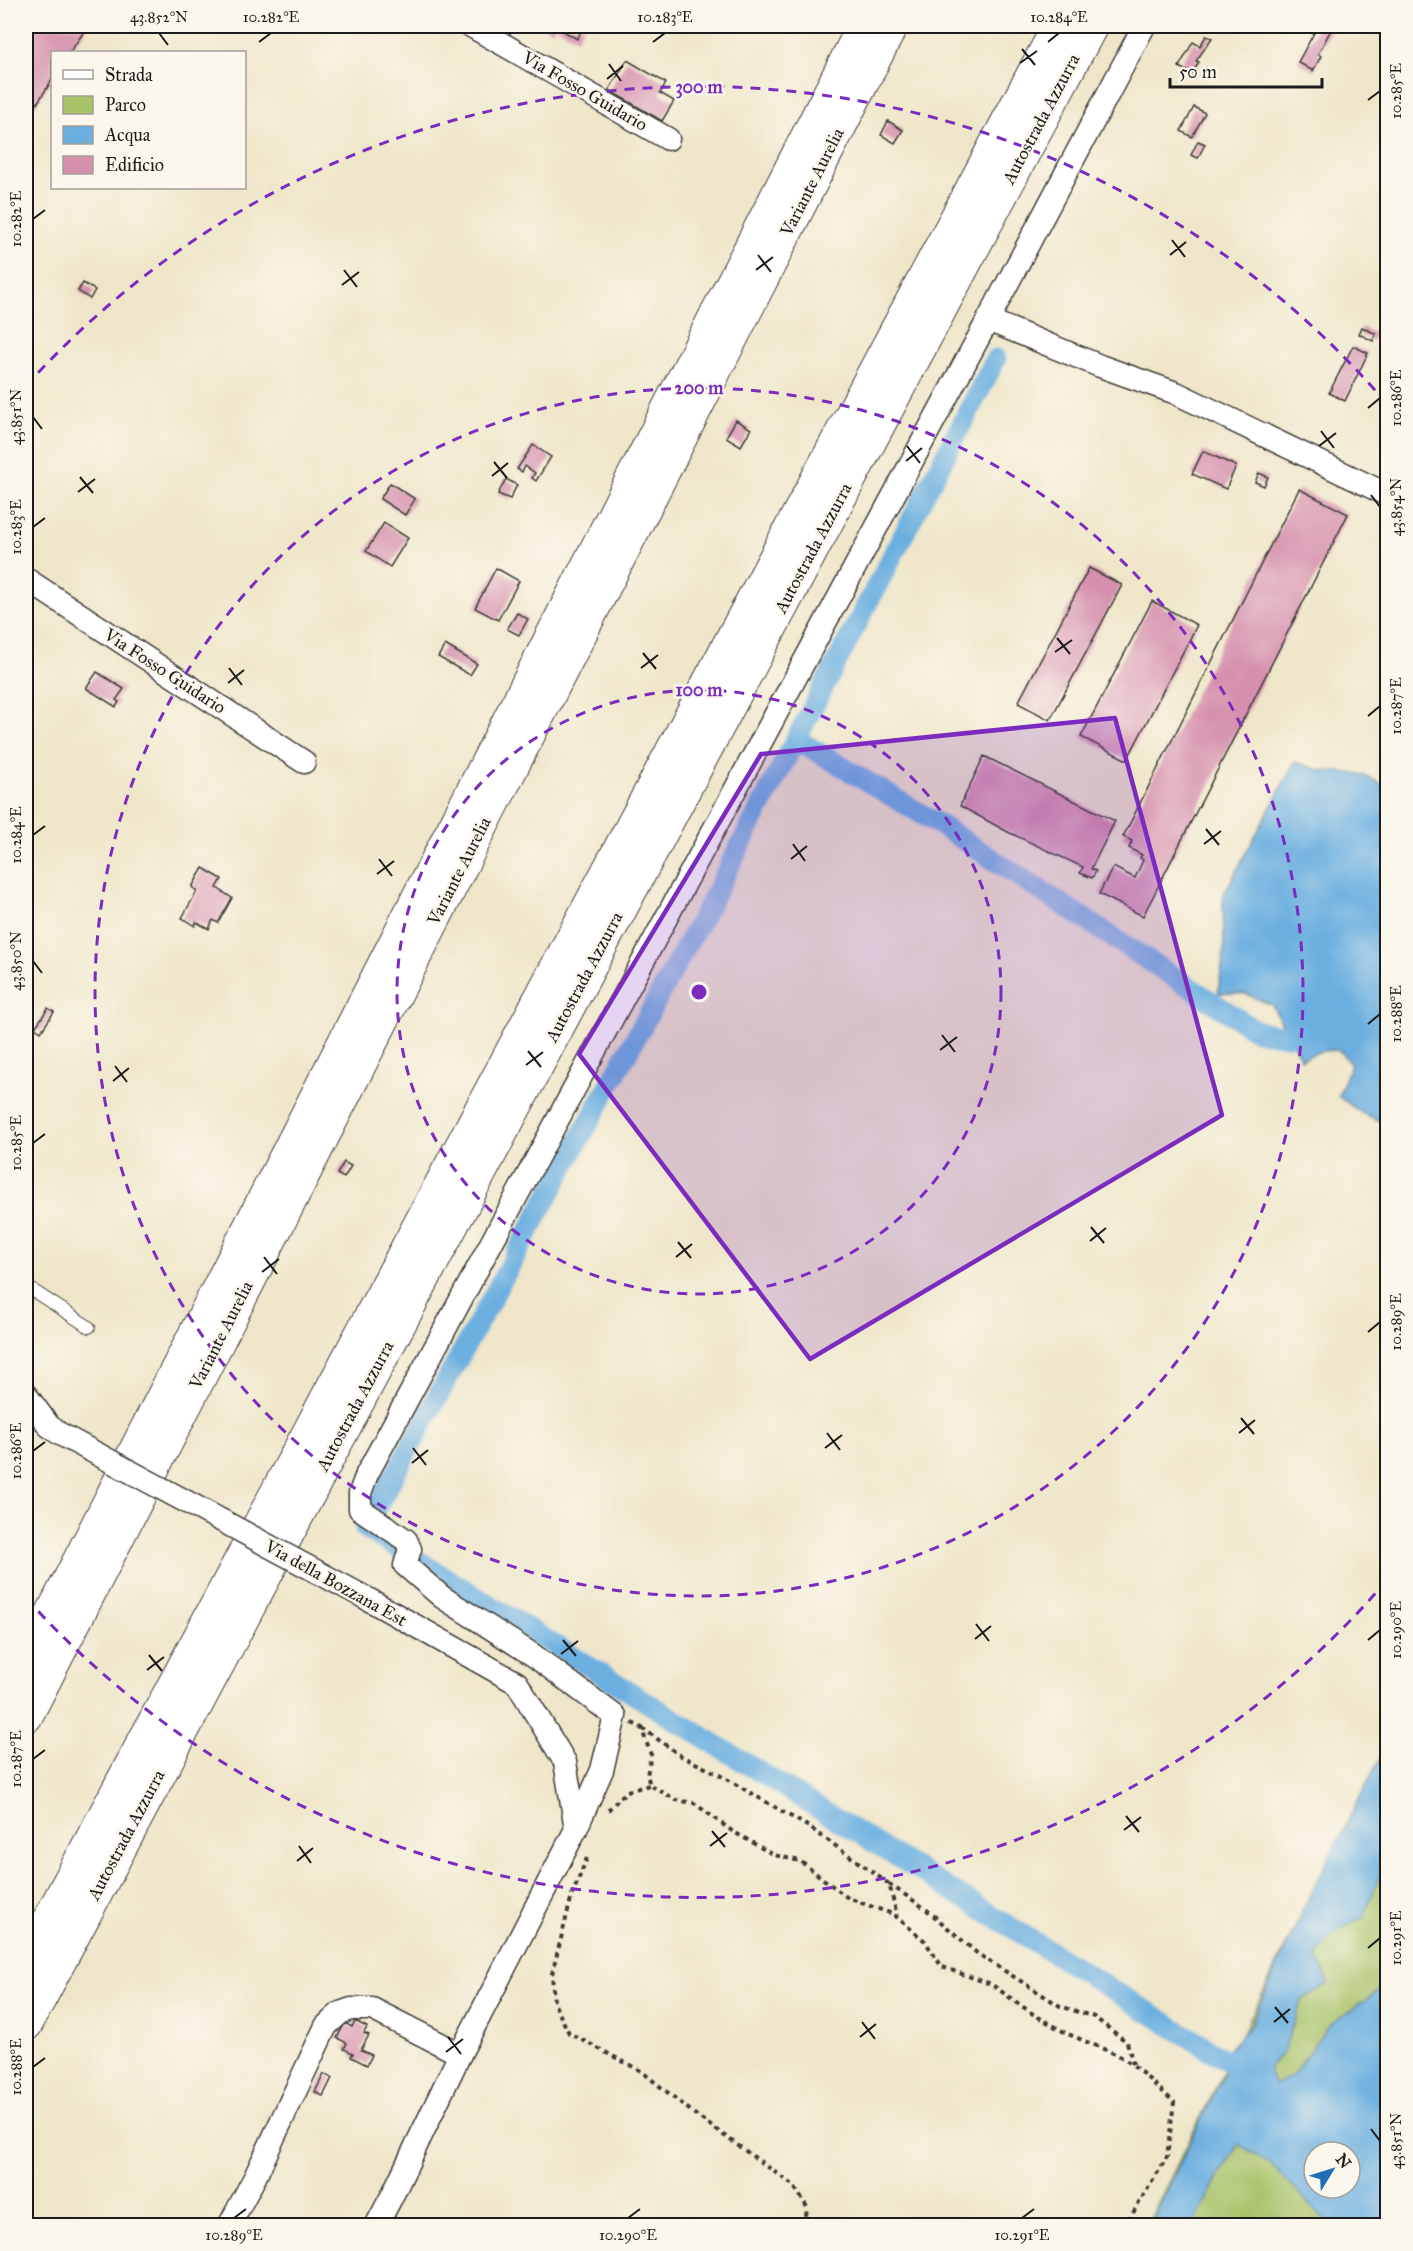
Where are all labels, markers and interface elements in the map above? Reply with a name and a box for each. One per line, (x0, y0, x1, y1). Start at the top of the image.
text: 43.852°N (130, 8, 188, 26)
text: 10.282°E (243, 8, 300, 26)
text: 10.283°E (637, 8, 693, 26)
text: 10.284°E (1030, 8, 1088, 26)
street label: Via Fosso Guidario (518, 46, 651, 136)
street label: Autostrada Azzurra (997, 50, 1085, 189)
legend (51, 51, 246, 189)
scale bar (1170, 51, 1322, 89)
text: 50 m (1179, 61, 1217, 83)
text: 10.285°E (1387, 63, 1405, 119)
text: Strada (105, 64, 153, 86)
text: 300 m (675, 76, 723, 99)
text: Parco (105, 94, 146, 116)
text: Acqua (104, 124, 151, 147)
street label: Variante Aurelia (775, 124, 849, 241)
text: Edificio (105, 154, 164, 176)
text: 10.282°E (7, 190, 25, 247)
text: 10.286°E (1387, 369, 1405, 426)
text: 200 m (675, 377, 724, 399)
text: 43.851°N (7, 388, 25, 445)
text: 43.854°N (1387, 477, 1405, 536)
street label: Autostrada Azzurra (769, 479, 857, 618)
text: 10.283°E (7, 499, 25, 555)
street label: Via Fosso Guidario (99, 623, 230, 719)
text: 10.287°E (1387, 677, 1405, 735)
text: 100 m (676, 679, 723, 701)
text: 10.284°E (7, 806, 25, 864)
street label: Variante Aurelia (422, 813, 496, 930)
street label: Autostrada Azzurra (540, 908, 628, 1047)
text: 43.850°N (7, 931, 25, 991)
centre of rings (689, 982, 709, 1002)
text: 10.288°E (1387, 985, 1405, 1043)
text: 10.285°E (7, 1115, 25, 1171)
street label: Variante Aurelia (184, 1277, 258, 1394)
text: 10.289°E (1387, 1293, 1405, 1351)
street label: Autostrada Azzurra (311, 1337, 399, 1476)
text: 10.286°E (7, 1422, 25, 1479)
street label: Via della Bozzana Est (260, 1534, 411, 1631)
text: 10.290°E (1387, 1601, 1405, 1659)
text: 10.287°E (7, 1730, 25, 1788)
street label: Autostrada Azzurra (82, 1766, 170, 1905)
text: 10.291°E (1387, 1910, 1405, 1966)
text: 10.288°E (7, 2038, 25, 2096)
text: 43.851°N (1387, 2112, 1405, 2169)
north arrow (1302, 2140, 1362, 2200)
text: N (1332, 2150, 1355, 2173)
text: 10.289°E (205, 2226, 263, 2244)
text: 10.290°E (599, 2226, 657, 2244)
text: 10.291°E (994, 2226, 1050, 2244)

